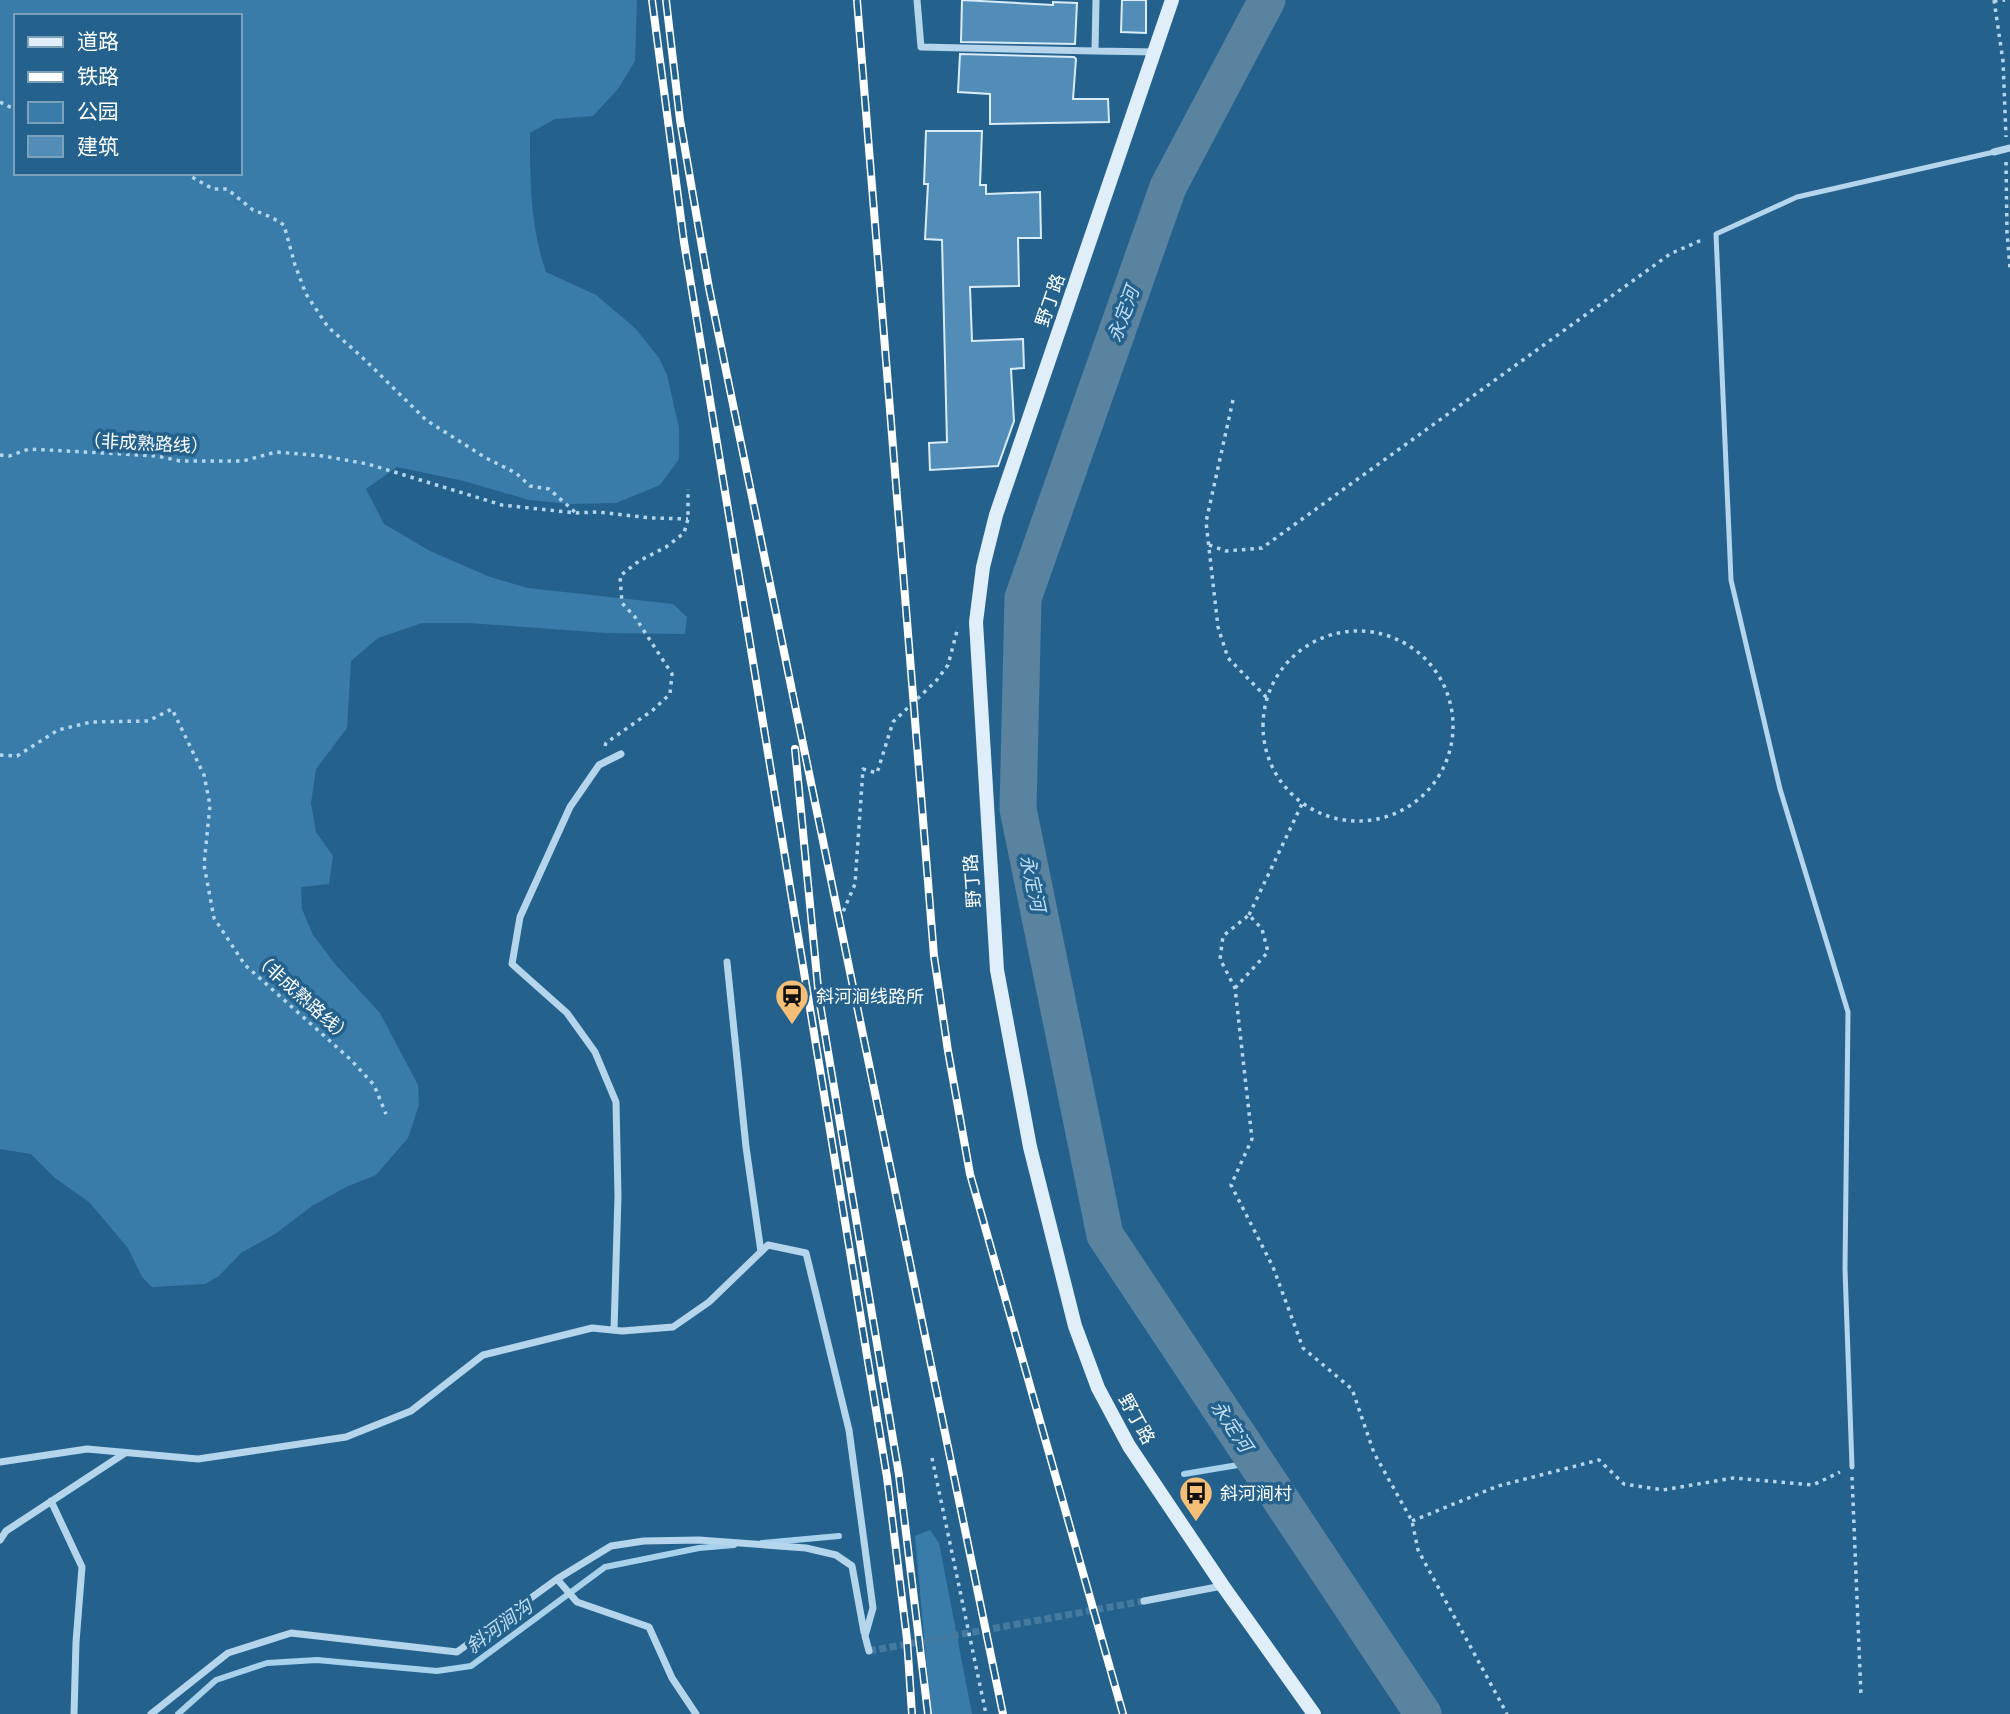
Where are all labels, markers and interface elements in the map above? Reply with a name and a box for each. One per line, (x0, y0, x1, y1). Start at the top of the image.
legend (14, 14, 242, 175)
text: 道路 (77, 29, 119, 53)
text: 铁路 (77, 64, 119, 88)
text: 公园 (77, 99, 119, 123)
text: 建筑 (77, 134, 119, 158)
street label: 野丁路 (1031, 271, 1069, 329)
water label: 永定河 (1103, 280, 1144, 345)
street label: （非成熟路线） (83, 429, 209, 457)
street label: 野丁路 (960, 853, 984, 909)
water label: 永定河 (1016, 853, 1051, 917)
street label: （非成熟路线） (249, 947, 357, 1047)
station icon: 斜河涧线路所 (773, 977, 811, 1026)
place label: 斜河涧线路所 (816, 986, 924, 1007)
street label: 野丁路 (1115, 1390, 1159, 1448)
water label: 永定河 (1207, 1396, 1259, 1459)
bus stop icon: 斜河涧村 (1177, 1474, 1215, 1523)
place label: 斜河涧村 (1220, 1483, 1292, 1504)
water label: 斜河涧沟 (462, 1594, 538, 1657)

